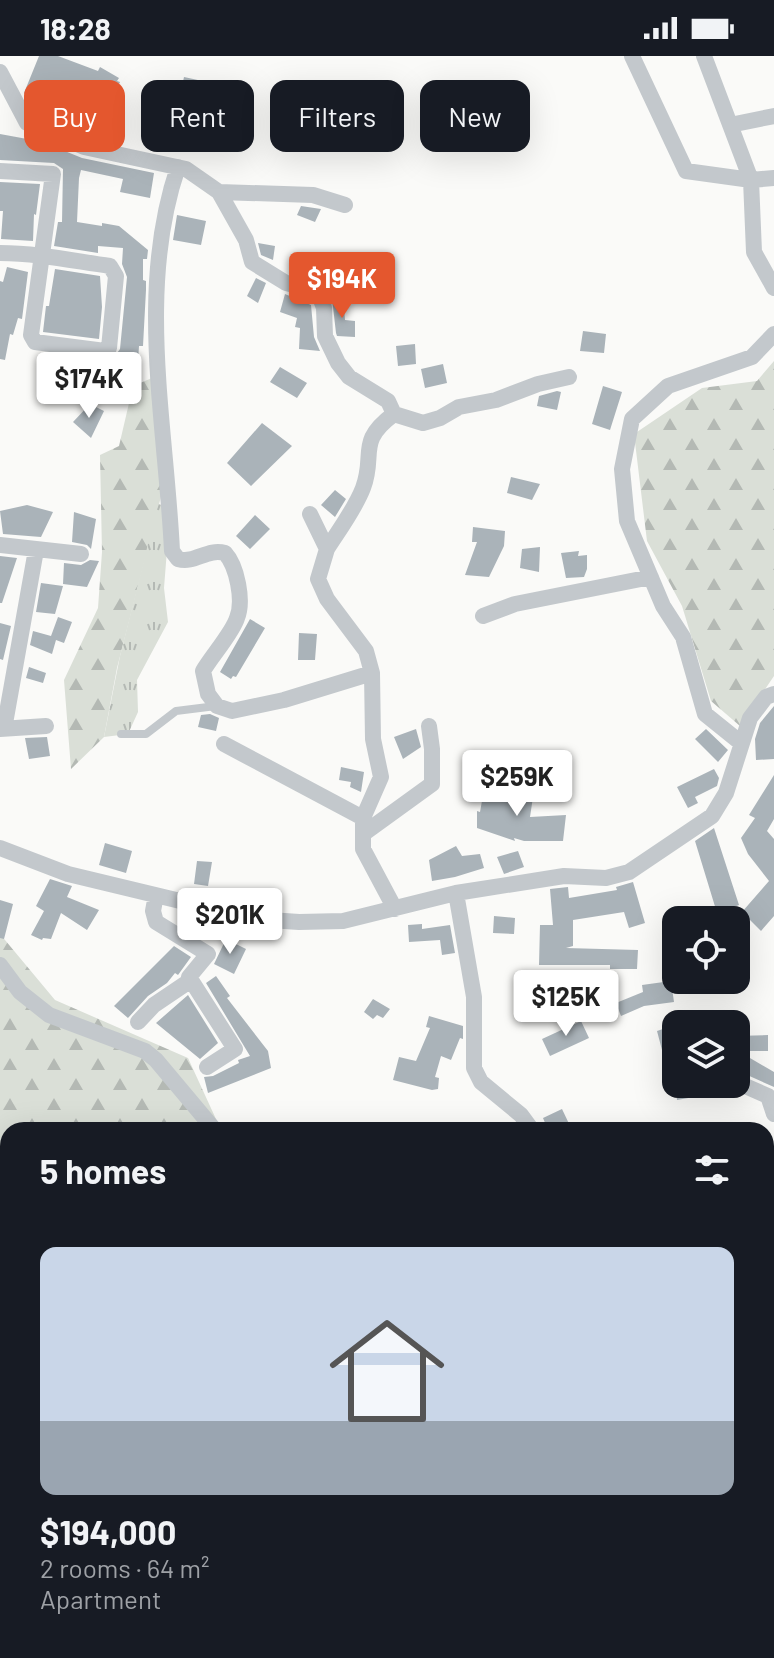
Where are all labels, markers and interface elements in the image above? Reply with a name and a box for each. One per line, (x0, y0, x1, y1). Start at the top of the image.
text: 18:28 (40, 10, 111, 46)
chip: Buy (24, 80, 125, 152)
chip: Rent (141, 80, 254, 152)
chip: Filters (270, 80, 404, 152)
chip: New (420, 80, 530, 152)
pin: $194K (286, 252, 398, 320)
text: $194K (307, 262, 377, 293)
pin: $174K (33, 352, 145, 420)
text: $174K (55, 362, 123, 393)
pin: $259K (461, 750, 573, 818)
text: $259K (480, 760, 554, 791)
pin: $201K (174, 888, 286, 956)
text: $201K (195, 898, 265, 929)
map controls (662, 906, 750, 1098)
button: locate (662, 906, 750, 994)
pin: $125K (510, 970, 622, 1038)
text: $125K (532, 980, 600, 1011)
button: layers (662, 1010, 750, 1098)
icon: filters (690, 1148, 734, 1192)
text: 5 homes (40, 1150, 166, 1191)
icon: home (315, 1299, 459, 1443)
text: $194,000 (40, 1511, 176, 1552)
text: 2 rooms · 64 m² (40, 1552, 210, 1583)
text: Apartment (40, 1583, 161, 1614)

